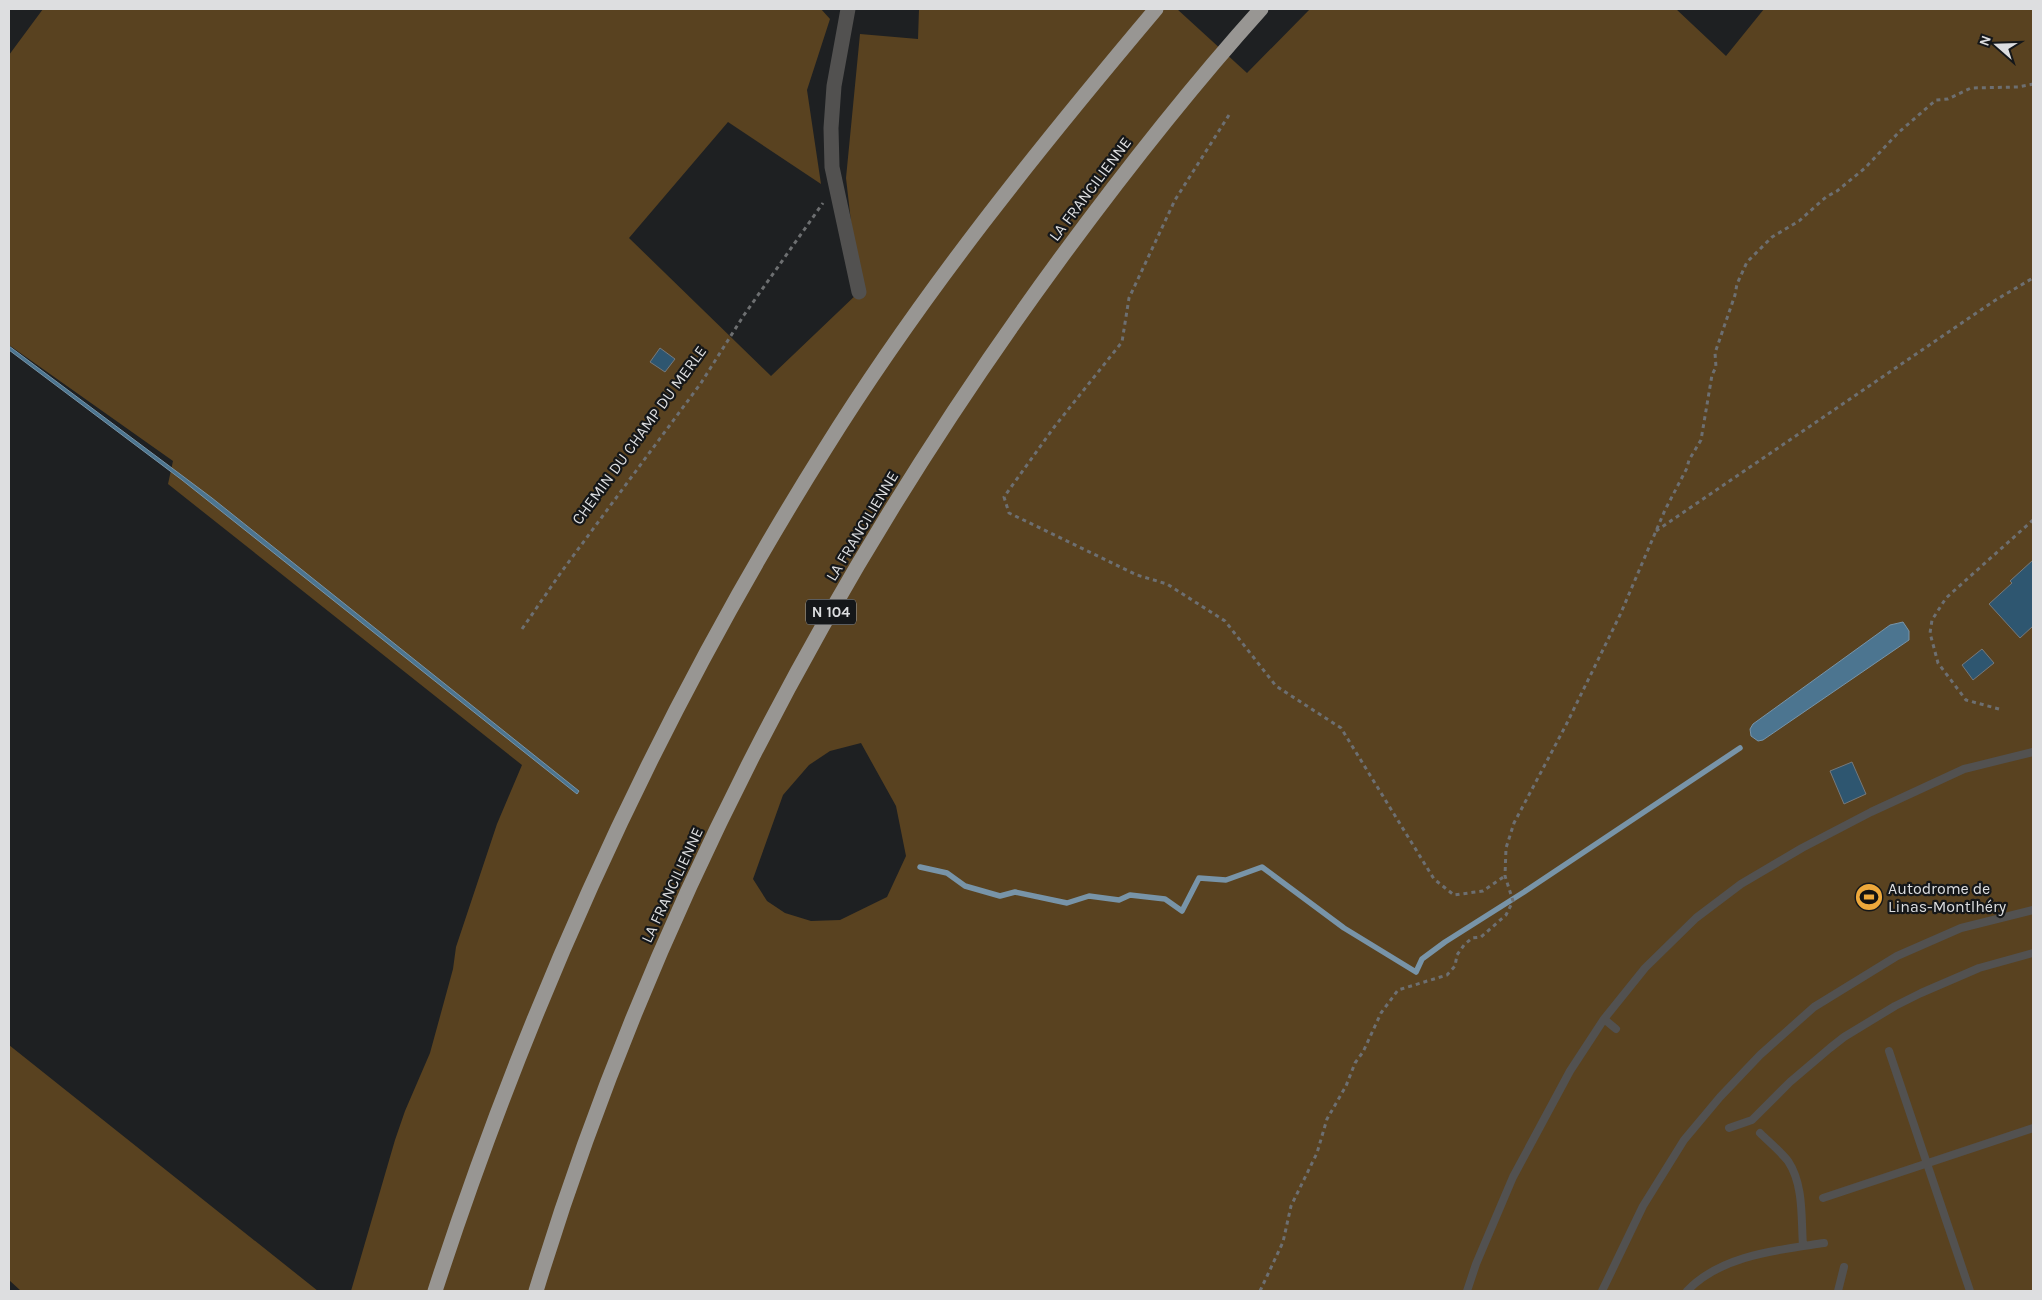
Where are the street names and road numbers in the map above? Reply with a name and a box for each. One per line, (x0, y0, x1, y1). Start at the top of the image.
street label: LA FRANCILIENNE (1045, 133, 1135, 245)
street label: CHEMIN DU CHAMP DU MERLE (568, 342, 710, 528)
street label: LA FRANCILIENNE (822, 468, 902, 584)
road number: N 104 (806, 600, 856, 624)
street label: LA FRANCILIENNE (637, 824, 707, 946)

